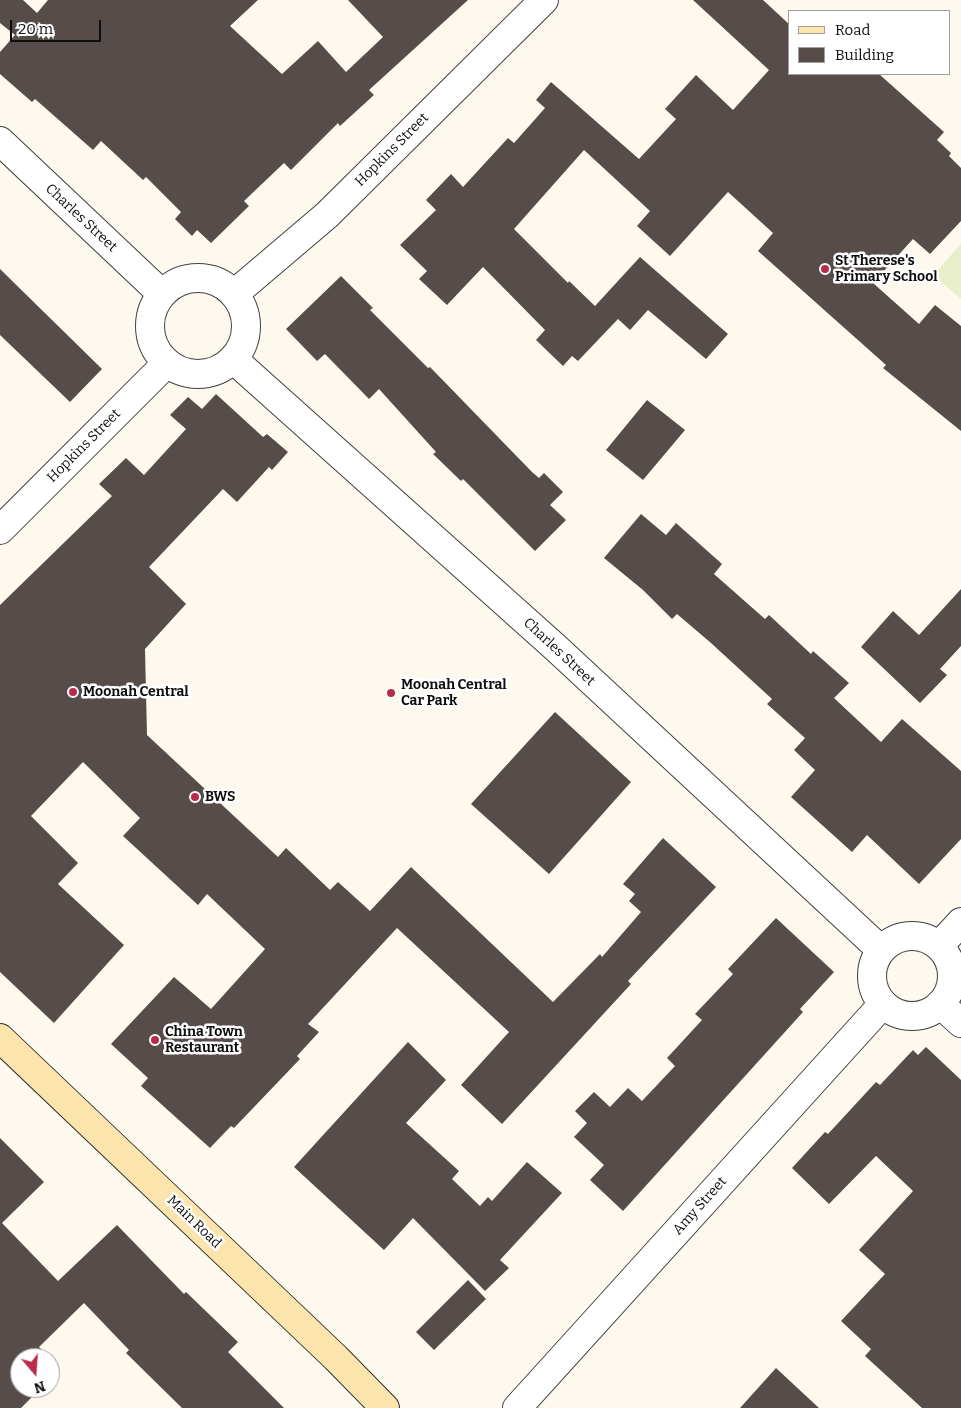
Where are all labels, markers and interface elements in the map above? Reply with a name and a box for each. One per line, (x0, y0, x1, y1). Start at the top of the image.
scale bar (12, 10, 104, 42)
legend (788, 10, 951, 75)
text: 20 m (18, 20, 53, 38)
text: Road (835, 21, 870, 39)
text: Building (835, 46, 894, 64)
street label: Hopkins Street (352, 110, 432, 190)
street label: Charles Street (42, 181, 120, 255)
place label: St Therese's Primary School (835, 253, 938, 286)
marker: St Therese's Primary School (819, 263, 831, 275)
street label: Hopkins Street (44, 406, 124, 486)
street label: Charles Street (520, 615, 598, 689)
place label: Moonah Central Car Park (401, 677, 507, 710)
place label: Moonah Central (83, 684, 189, 700)
marker: Moonah Central (67, 686, 79, 698)
marker: Moonah Central Car Park (385, 687, 397, 699)
place label: BWS (205, 789, 235, 805)
marker: BWS (189, 791, 201, 803)
place label: China Town Restaurant (165, 1024, 243, 1056)
marker: China Town Restaurant (149, 1034, 161, 1046)
street label: Amy Street (670, 1174, 730, 1238)
street label: Main Road (163, 1192, 225, 1252)
north arrow (10, 1348, 60, 1398)
text: N (32, 1377, 47, 1397)

